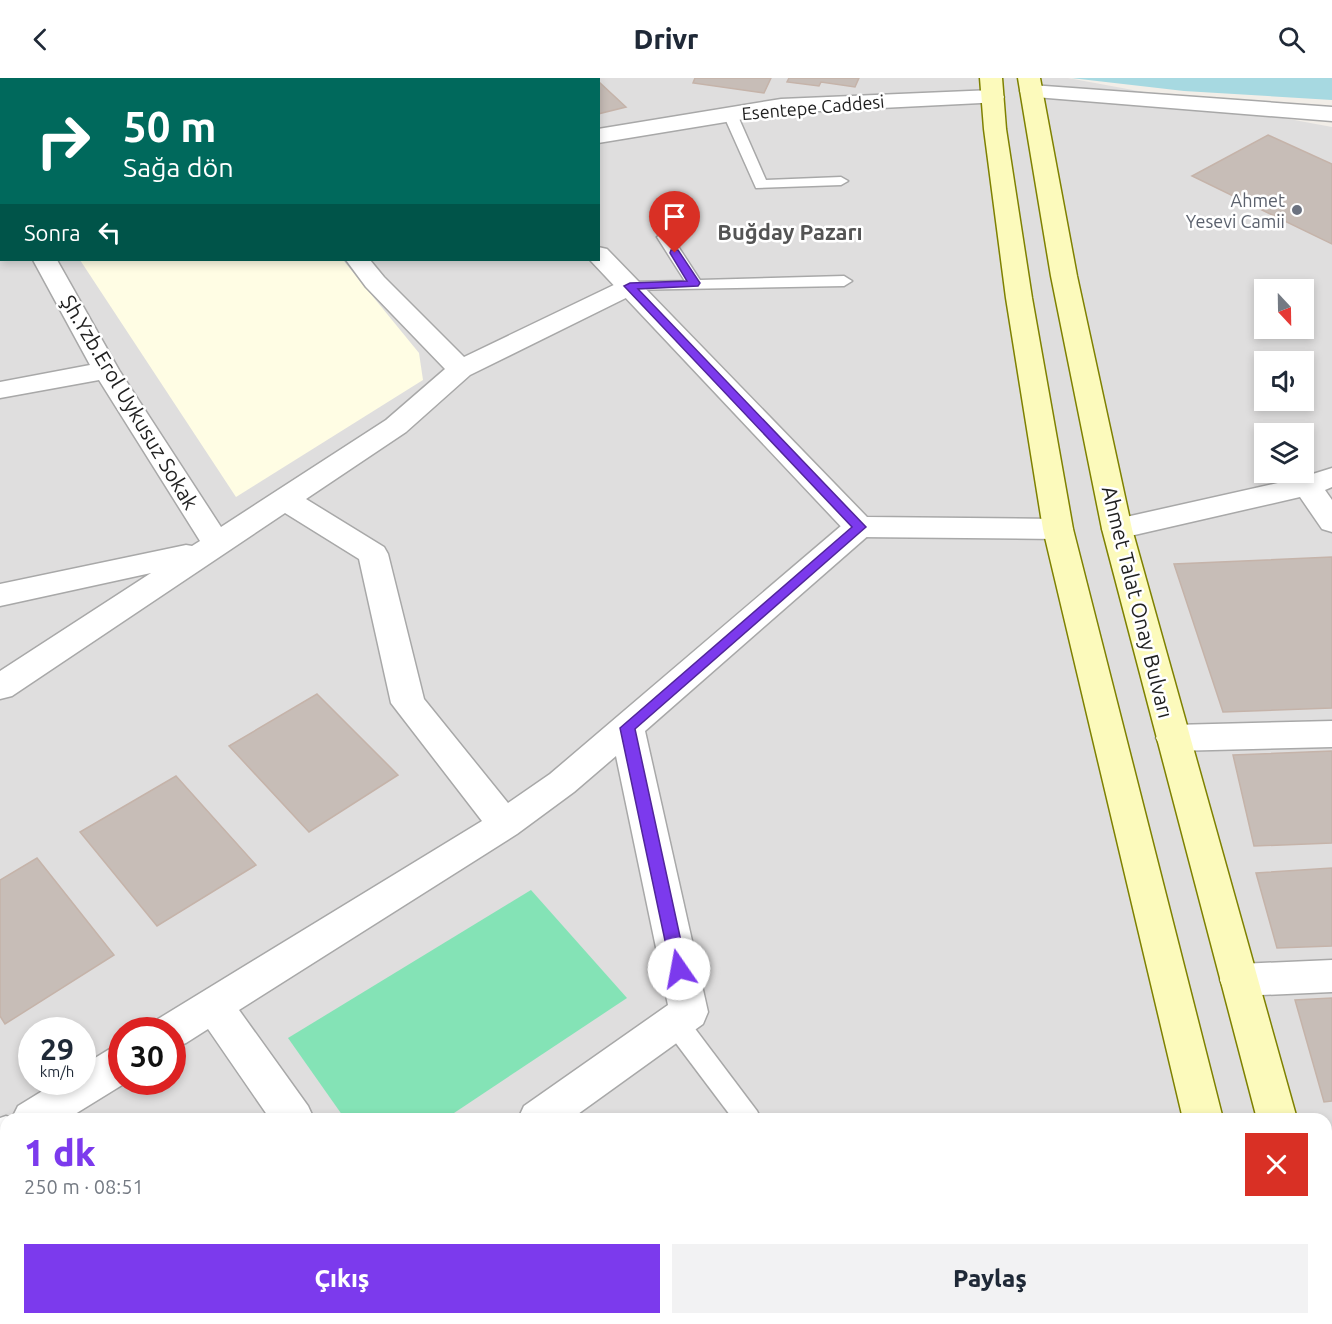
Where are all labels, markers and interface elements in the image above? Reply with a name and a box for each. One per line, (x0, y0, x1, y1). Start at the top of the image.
icon: back (24, 23, 57, 56)
icon: search (1275, 23, 1308, 56)
text: Drivr (634, 24, 698, 54)
street label: Esentepe Caddesi (741, 91, 885, 123)
icon: right (24, 102, 102, 180)
text: 50 m (123, 103, 217, 150)
text: Sağa dön (123, 152, 234, 182)
place label: Ahmet Yesevi Camii (1186, 190, 1285, 231)
pin (649, 191, 700, 253)
icon: arrive (658, 200, 691, 233)
marker: Ahmet Yesevi Camii (1290, 203, 1304, 217)
icon: left (93, 216, 126, 249)
district label: Buğday Pazarı (717, 219, 863, 244)
text: Sonra (24, 220, 81, 245)
north arrow (1254, 279, 1314, 339)
map controls (1254, 279, 1314, 483)
street label: Şh.Yzb.Erol Uykusuz Sokak (56, 291, 204, 514)
button: sound (1254, 351, 1314, 411)
button: layers (1254, 423, 1314, 483)
street label: Ahmet Talat Onay Bulvarı (1098, 483, 1178, 721)
position arrow (647, 937, 711, 1001)
speed limit sign: 30 (108, 1017, 186, 1095)
text: 29 (40, 1032, 74, 1066)
text: km/h (40, 1063, 74, 1080)
text: 1 dk (24, 1132, 96, 1173)
button: close (1245, 1133, 1308, 1196)
text: 250 m · 08:51 (24, 1175, 144, 1198)
button: Çıkış (24, 1244, 660, 1313)
button: Paylaş (672, 1244, 1308, 1313)

